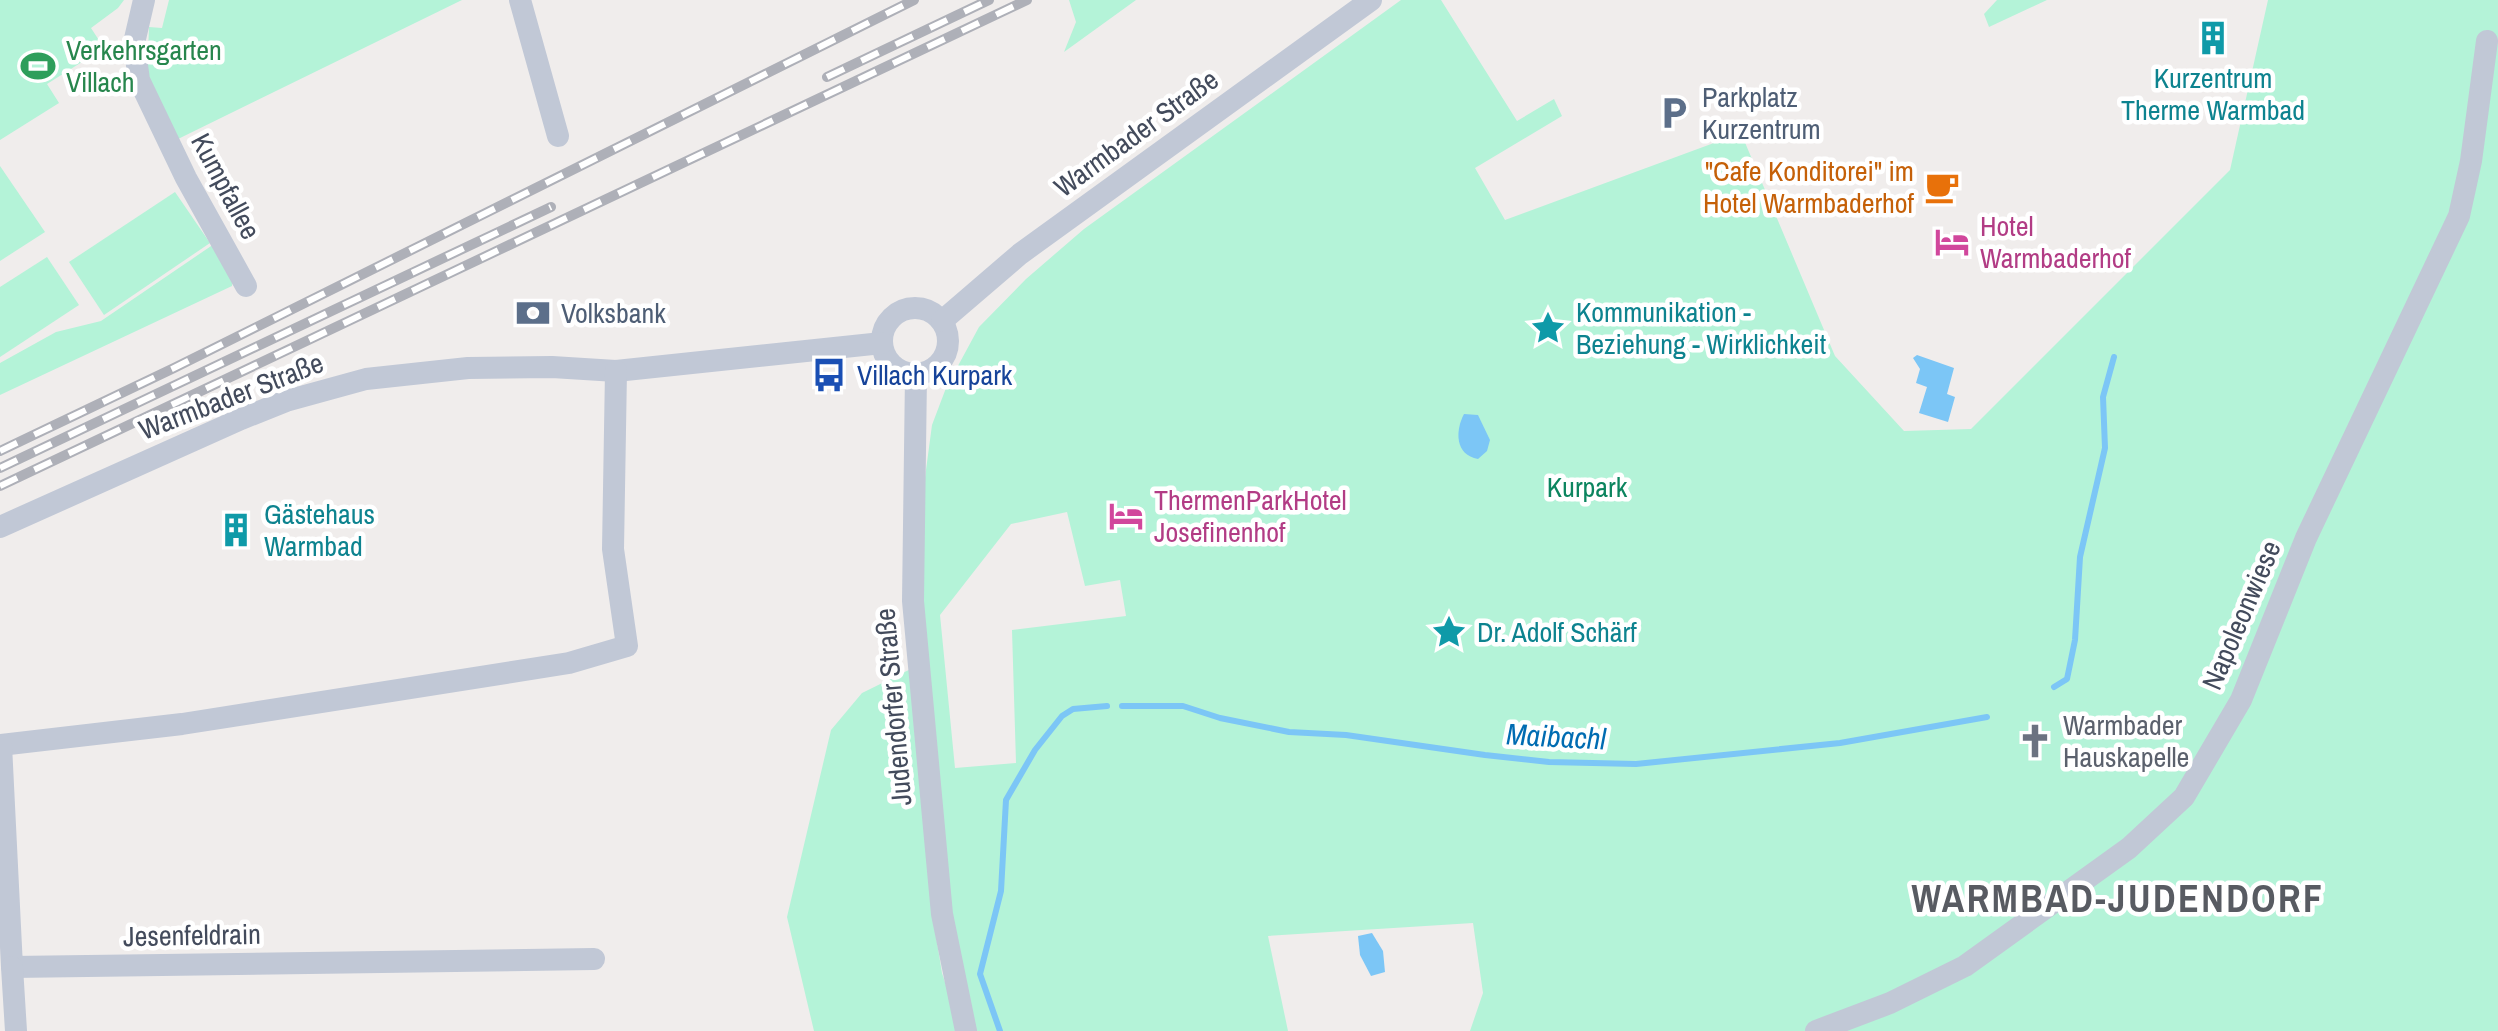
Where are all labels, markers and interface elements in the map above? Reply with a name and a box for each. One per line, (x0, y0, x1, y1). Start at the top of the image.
building icon: Kurzentrum Therme Warmbad (2194, 19, 2232, 57)
place label: Verkehrsgarten Villach (66, 31, 222, 101)
sports icon: Verkehrsgarten Villach (19, 47, 57, 85)
place label: Kurzentrum Therme Warmbad (2121, 59, 2305, 129)
street label: Warmbader Straße (1046, 60, 1226, 206)
place label: Parkplatz Kurzentrum (1702, 78, 1821, 148)
parking icon: Parkplatz Kurzentrum (1655, 94, 1693, 132)
street label: Kumpfallee (182, 126, 270, 246)
place label: "Cafe Konditorei" im Hotel Warmbaderhof (1703, 152, 1915, 222)
cafe icon: "Cafe Konditorei" im Hotel Warmbaderhof (1923, 168, 1961, 206)
place label: Hotel Warmbaderhof (1980, 207, 2132, 277)
hotel icon: Hotel Warmbaderhof (1933, 223, 1971, 261)
place label: Kommunikation - Beziehung - Wirklichkeit (1576, 293, 1826, 363)
bank icon: Volksbank (514, 294, 552, 332)
place label: Volksbank (561, 294, 666, 332)
place icon: Kommunikation - Beziehung - Wirklichkeit (1529, 309, 1567, 347)
street label: Warmbader Straße (133, 343, 329, 449)
bus stop icon: Villach Kurpark (810, 356, 848, 394)
place label: Villach Kurpark (857, 356, 1013, 394)
park label: Kurpark (1547, 468, 1628, 506)
place label: ThermenParkHotel Josefinenhof (1154, 481, 1347, 551)
place label: Gästehaus Warmbad (264, 495, 375, 565)
hotel icon: ThermenParkHotel Josefinenhof (1107, 497, 1145, 535)
building icon: Gästehaus Warmbad (217, 511, 255, 549)
street label: Napoleonwiese (2193, 535, 2289, 695)
street label: Judendorfer Straße (865, 607, 921, 807)
place icon: Dr. Adolf Schärf (1430, 613, 1468, 651)
place label: Dr. Adolf Schärf (1477, 613, 1637, 651)
place label: Warmbader Hauskapelle (2063, 706, 2189, 776)
water label: Maibachl (1505, 713, 1607, 759)
church icon: Warmbader Hauskapelle (2016, 722, 2054, 760)
district label: WARMBAD-JUDENDORF (1912, 873, 2324, 924)
street label: Jesenfeldrain (123, 915, 261, 955)

